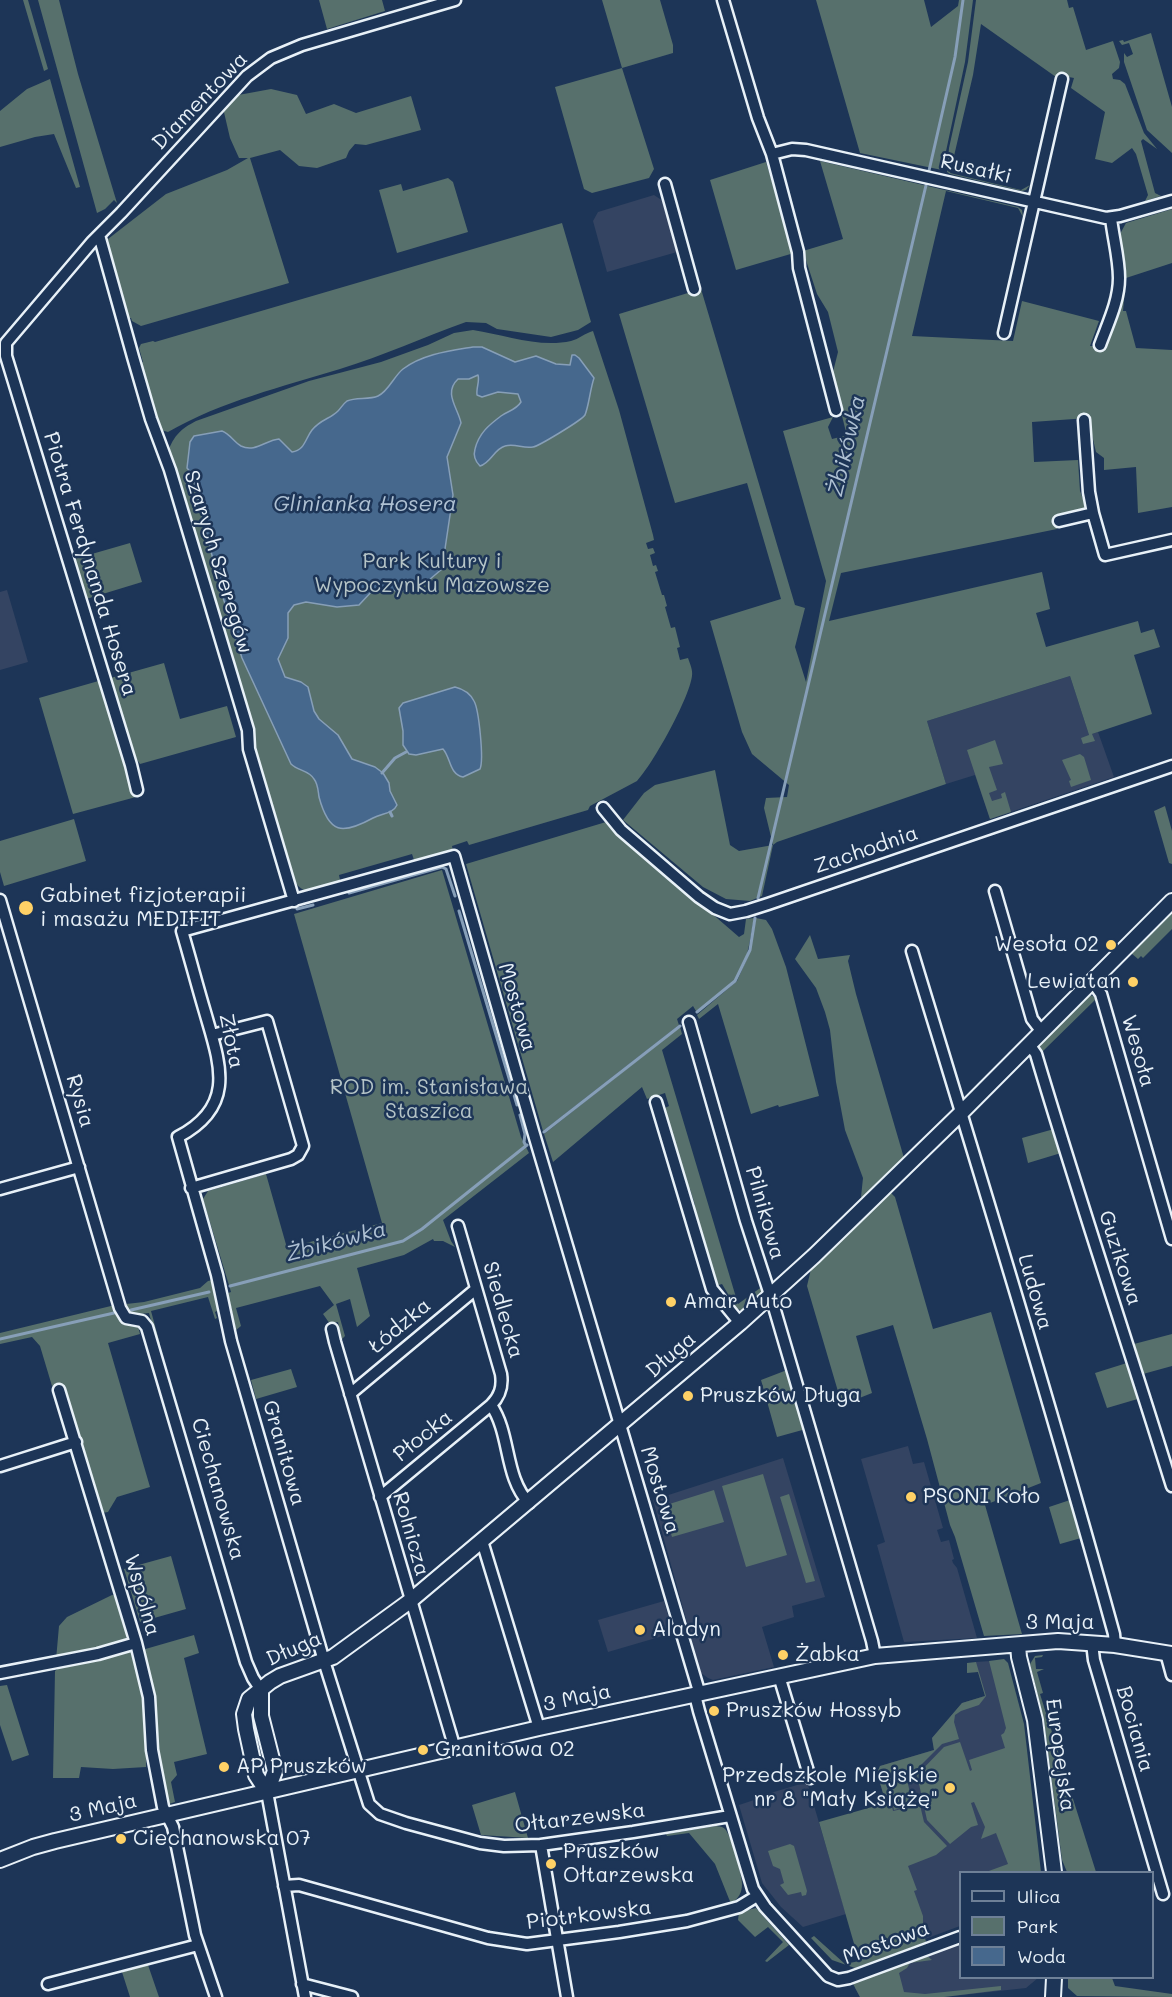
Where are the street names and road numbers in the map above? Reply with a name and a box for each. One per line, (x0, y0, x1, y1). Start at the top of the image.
street label: Diamentowa (147, 47, 253, 155)
street label: Rusałki (938, 149, 1014, 189)
street label: Piotra Ferdynanda Hosera (38, 429, 142, 699)
street label: Szarych Szeregów (178, 467, 258, 657)
street label: Zachodnia (811, 820, 921, 880)
street label: Mostowa (492, 960, 542, 1054)
street label: Złota (213, 1011, 249, 1071)
street label: Wesoła (1116, 1012, 1160, 1090)
street label: Rysia (60, 1072, 100, 1130)
street label: Pilnikowa (740, 1164, 790, 1262)
street label: Guzikowa (1093, 1207, 1147, 1309)
street label: Ludowa (1012, 1251, 1058, 1333)
street label: Siedlecka (477, 1259, 529, 1361)
street label: Łódzka (364, 1293, 436, 1359)
street label: Długa (641, 1327, 701, 1383)
street label: Granitowa (257, 1397, 311, 1509)
street label: Płocka (388, 1405, 458, 1467)
street label: Ciechanowska (186, 1415, 250, 1563)
street label: Mostowa (635, 1443, 685, 1537)
street label: Rolnicza (387, 1489, 435, 1579)
street label: Wspólna (118, 1551, 166, 1639)
street label: 3 Maja (1026, 1610, 1094, 1636)
street label: Długa (263, 1626, 325, 1672)
street label: 3 Maja (541, 1679, 613, 1717)
street label: Bociania (1111, 1683, 1159, 1775)
street label: Europejska (1040, 1697, 1080, 1813)
street label: 3 Maja (67, 1788, 139, 1828)
street label: Ołtarzewska (513, 1797, 647, 1839)
street label: Piotrkowska (525, 1895, 653, 1935)
street label: Mostowa (839, 1916, 933, 1970)

